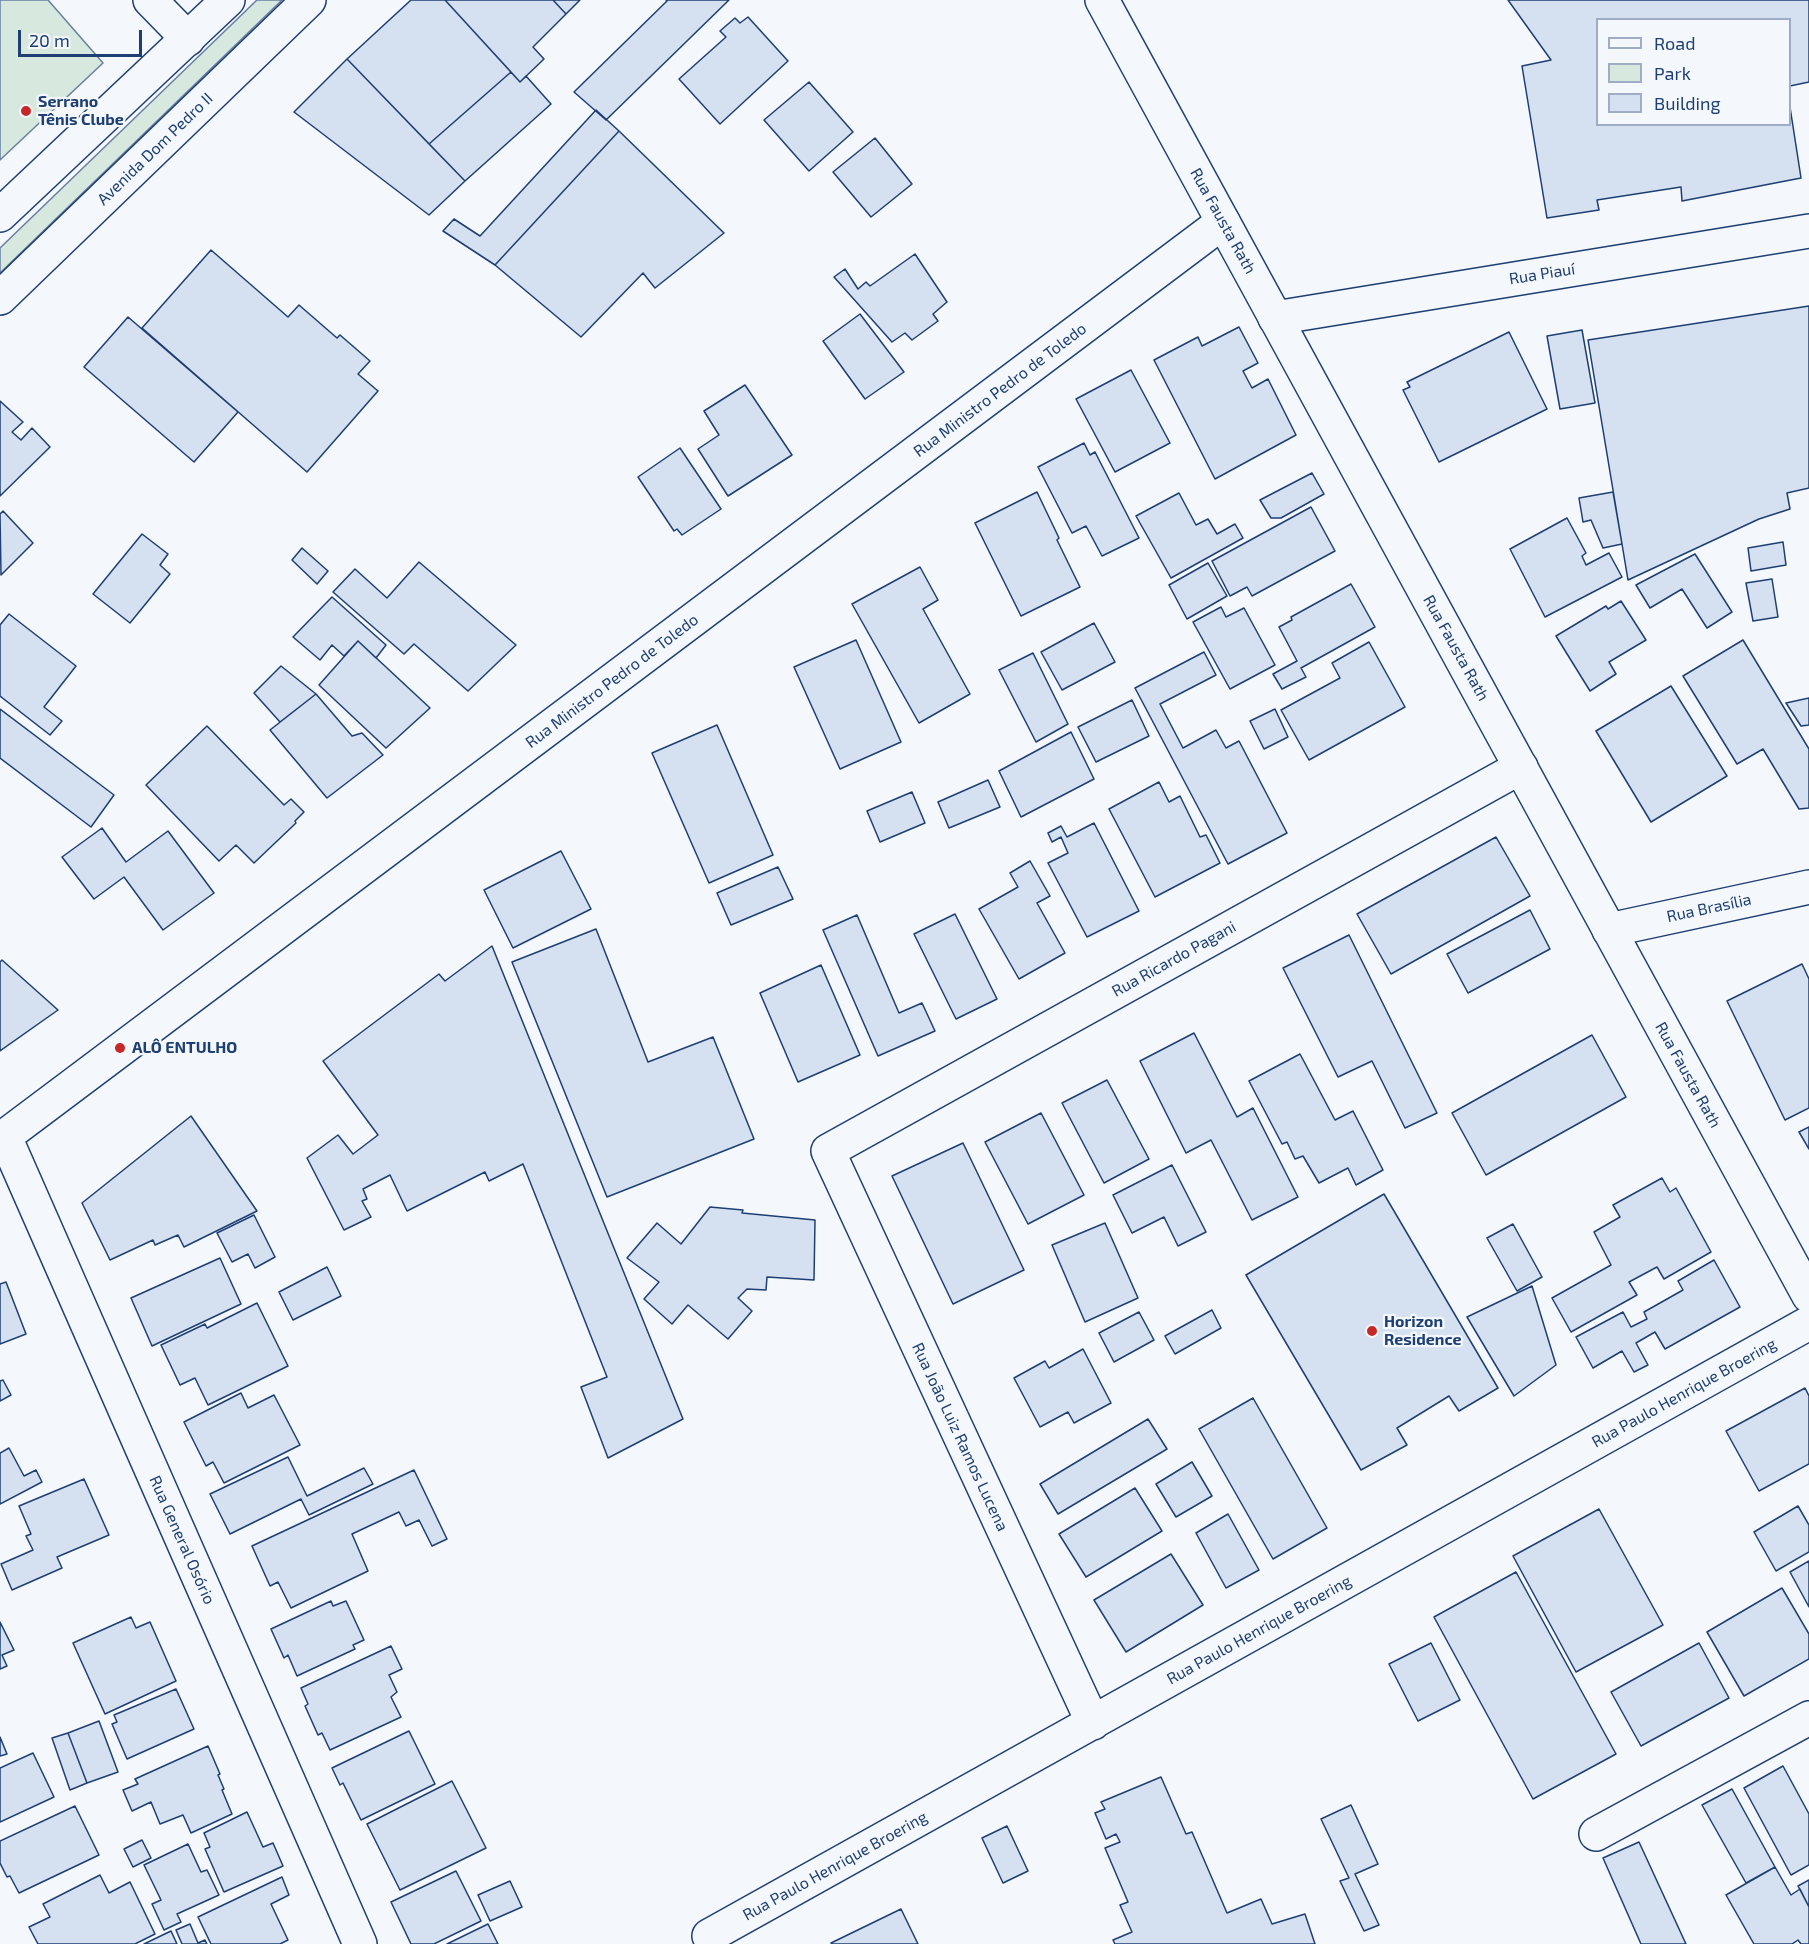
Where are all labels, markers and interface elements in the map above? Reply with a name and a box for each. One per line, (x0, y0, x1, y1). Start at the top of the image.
scale bar (21, 18, 146, 56)
legend (1596, 18, 1791, 126)
text: 20 m (29, 29, 70, 51)
text: Road (1654, 32, 1695, 54)
text: Park (1654, 62, 1691, 84)
street label: Avenida Dom Pedro II (93, 89, 217, 209)
place label: Serrano Tênis Clube (38, 92, 124, 130)
text: Building (1654, 92, 1721, 114)
marker: Serrano Tênis Clube (19, 104, 33, 118)
street label: Rua Fausta Rath (1186, 165, 1260, 277)
street label: Rua Piauí (1508, 259, 1576, 289)
street label: Rua Ministro Pedro de Toledo (910, 319, 1090, 461)
street label: Rua Fausta Rath (1419, 592, 1493, 704)
street label: Rua Ministro Pedro de Toledo (522, 610, 702, 752)
street label: Rua Brasília (1665, 890, 1753, 926)
street label: Rua Ricardo Pagani (1109, 917, 1239, 1001)
street label: Rua Fausta Rath (1651, 1019, 1725, 1131)
place label: ALÔ ENTULHO (132, 1038, 237, 1058)
marker: ALÔ ENTULHO (113, 1041, 127, 1055)
place label: Horizon Residence (1384, 1312, 1461, 1350)
marker: Horizon Residence (1365, 1324, 1379, 1338)
street label: Rua Paulo Henrique Broering (1588, 1334, 1780, 1452)
street label: Rua João Luiz Ramos Lucena (908, 1340, 1012, 1534)
street label: Rua General Osório (145, 1473, 219, 1607)
street label: Rua Paulo Henrique Broering (1163, 1571, 1355, 1689)
street label: Rua Paulo Henrique Broering (739, 1807, 931, 1925)

